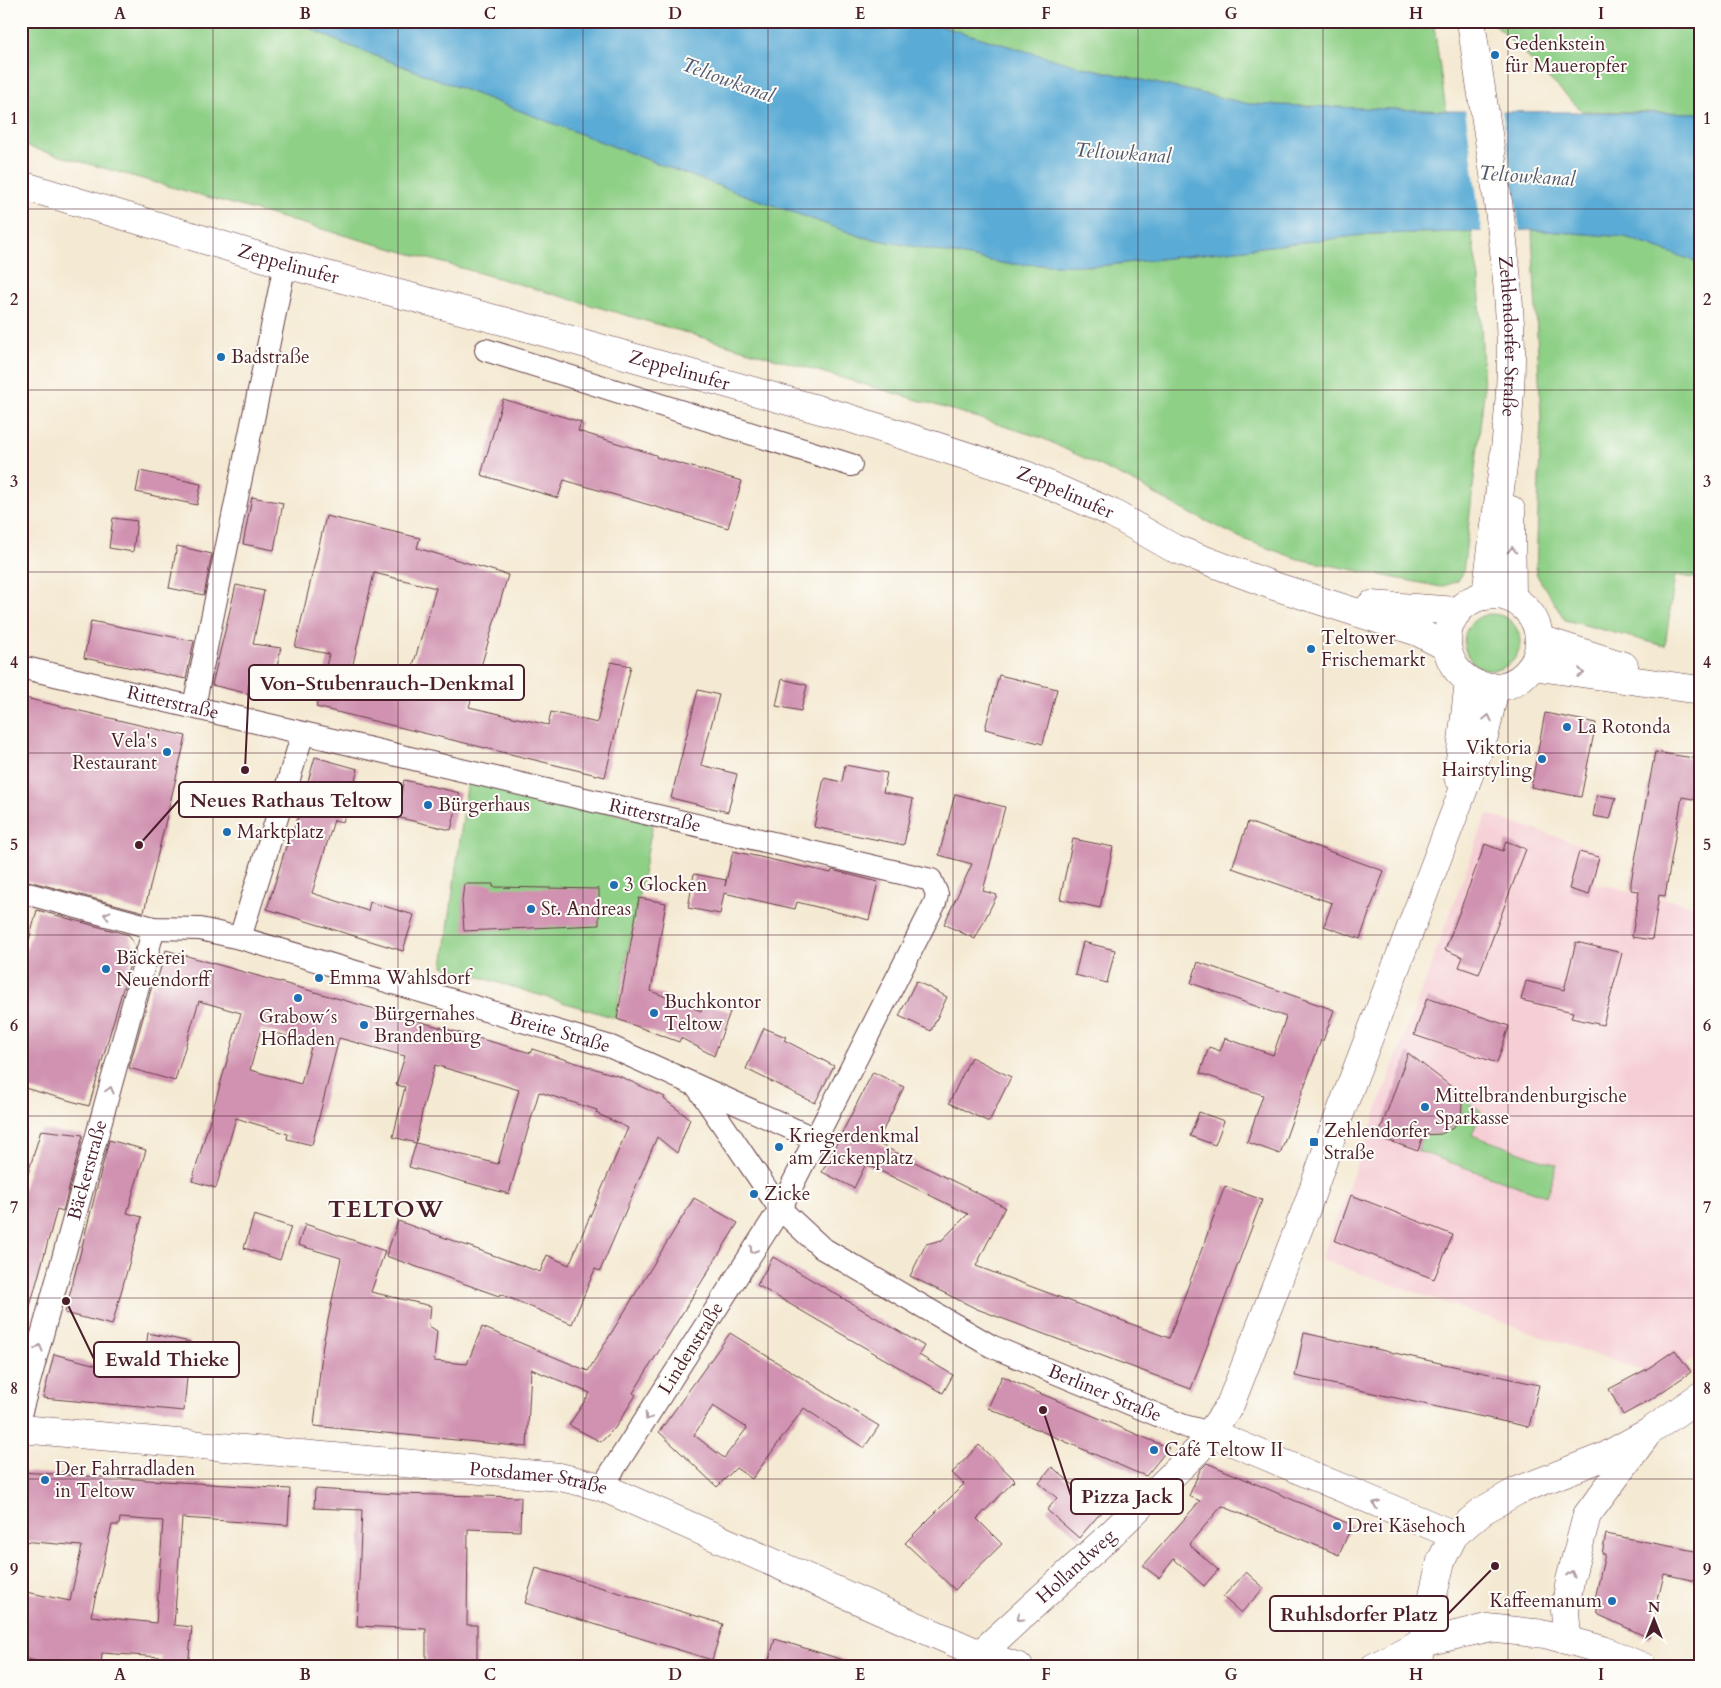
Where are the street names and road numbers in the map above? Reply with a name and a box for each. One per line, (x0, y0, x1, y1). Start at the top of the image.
street label: Zeppelinufer (235, 238, 342, 291)
street label: Zehlendorfer Straße (1492, 255, 1524, 418)
street label: Zeppelinufer (626, 344, 733, 397)
street label: Zeppelinufer (1013, 460, 1118, 525)
street label: Ritterstraße (124, 679, 221, 726)
street label: Ritterstraße (606, 792, 703, 839)
street label: Breite Straße (506, 1005, 613, 1059)
street label: Bäckerstraße (61, 1117, 114, 1223)
street label: Lindenstraße (652, 1297, 730, 1399)
street label: Berliner Straße (1044, 1358, 1166, 1428)
street label: Potsdamer Straße (468, 1456, 612, 1501)
street label: Hollandweg (1031, 1523, 1122, 1610)

